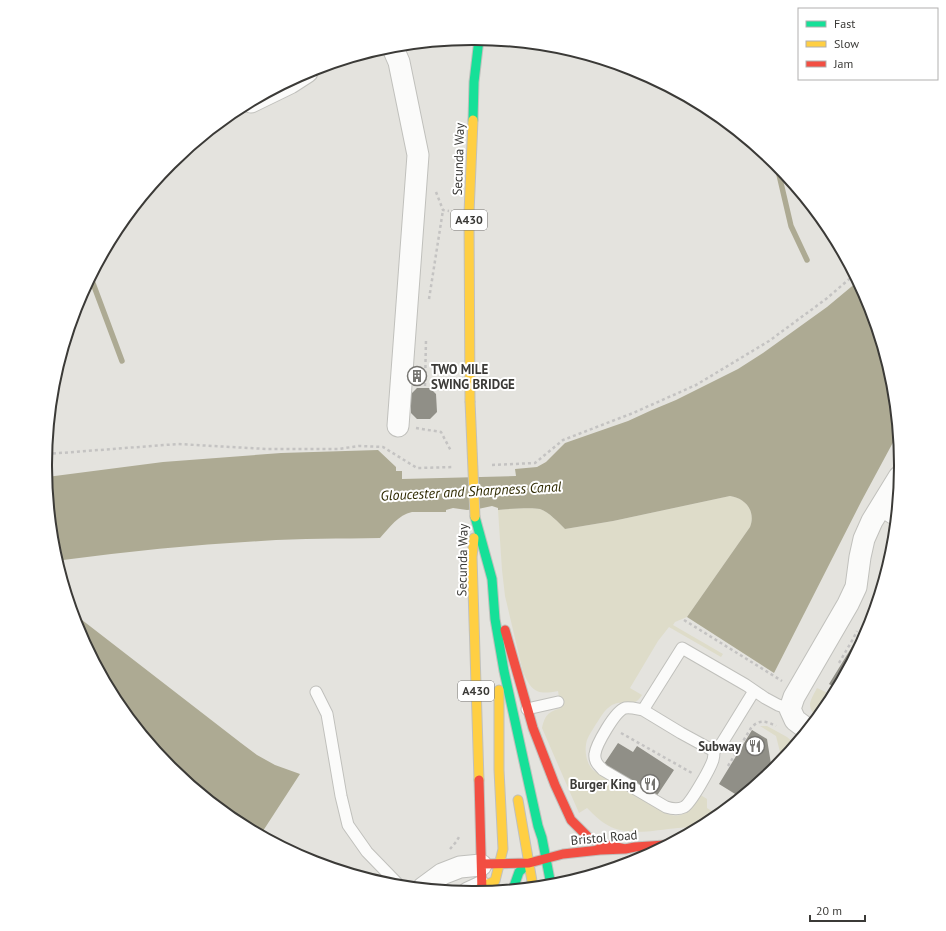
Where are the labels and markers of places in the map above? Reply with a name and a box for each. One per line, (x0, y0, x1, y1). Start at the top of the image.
place label: TWO MILE SWING BRIDGE (431, 361, 515, 393)
building icon: TWO MILE SWING BRIDGE (406, 365, 428, 387)
restaurant icon: Subway (744, 735, 766, 757)
place label: Subway (698, 738, 742, 755)
restaurant icon: Burger King (639, 773, 661, 795)
place label: Burger King (570, 776, 636, 793)

